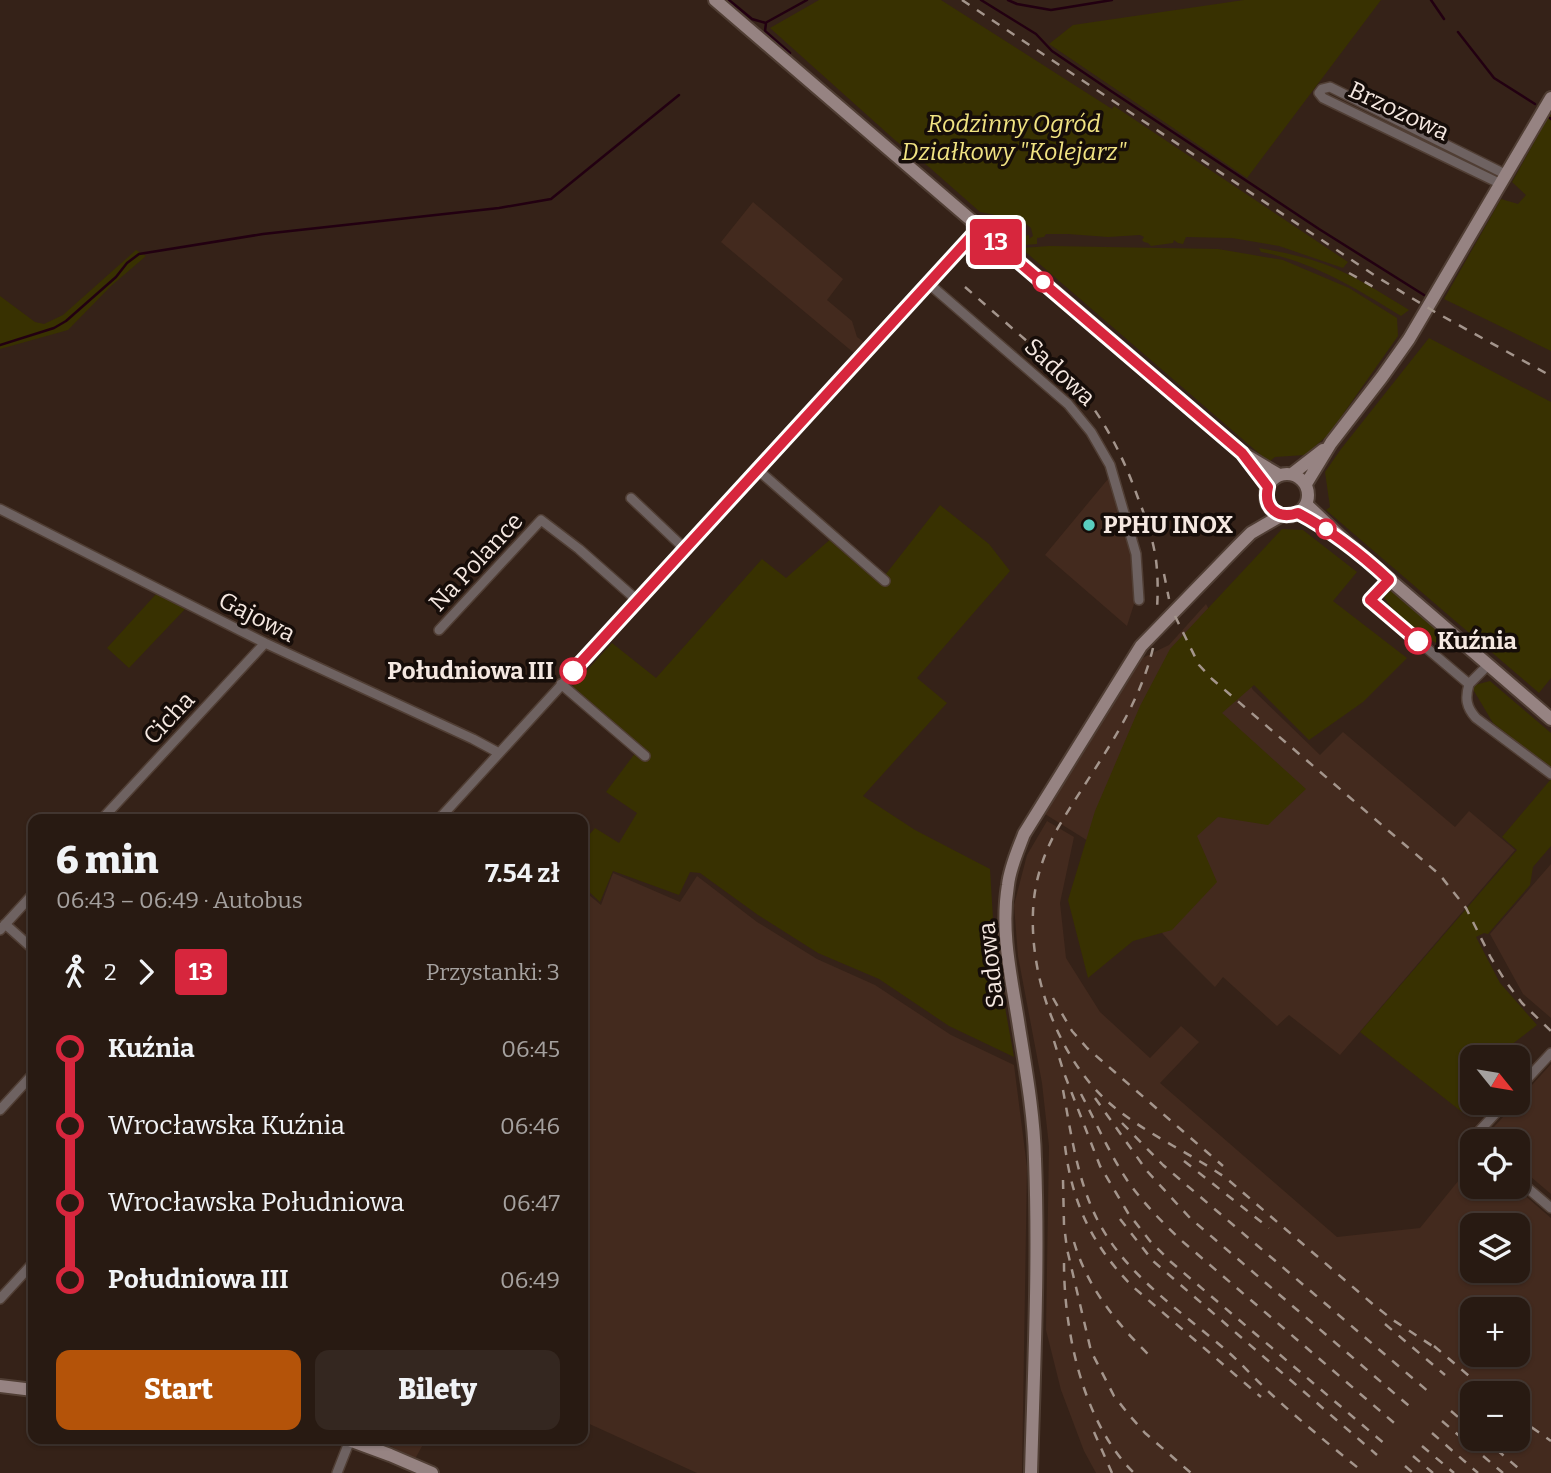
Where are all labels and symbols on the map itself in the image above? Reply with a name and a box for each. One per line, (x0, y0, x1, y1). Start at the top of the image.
street label: Brzozowa (1344, 76, 1454, 146)
park label: Rodzinny Ogród Działkowy "Kolejarz" (902, 110, 1128, 166)
line badge: 13 (964, 219, 1028, 265)
unlabelled marker (1033, 272, 1053, 292)
street label: Sadowa (1019, 332, 1101, 412)
street label: Na Polance (423, 507, 529, 617)
place label: PPHU INOX (1103, 511, 1233, 539)
marker: PPHU INOX (1081, 517, 1097, 533)
unlabelled marker (1316, 519, 1336, 539)
street label: Gajowa (214, 586, 300, 648)
place label: Kuźnia (1437, 627, 1518, 655)
marker: Kuźnia (1405, 628, 1431, 654)
place label: Południowa III (387, 657, 554, 685)
marker: Południowa III (560, 658, 586, 684)
street label: Cicha (138, 686, 200, 750)
street label: Sadowa (973, 921, 1009, 1009)
north arrow (1460, 1045, 1530, 1115)

